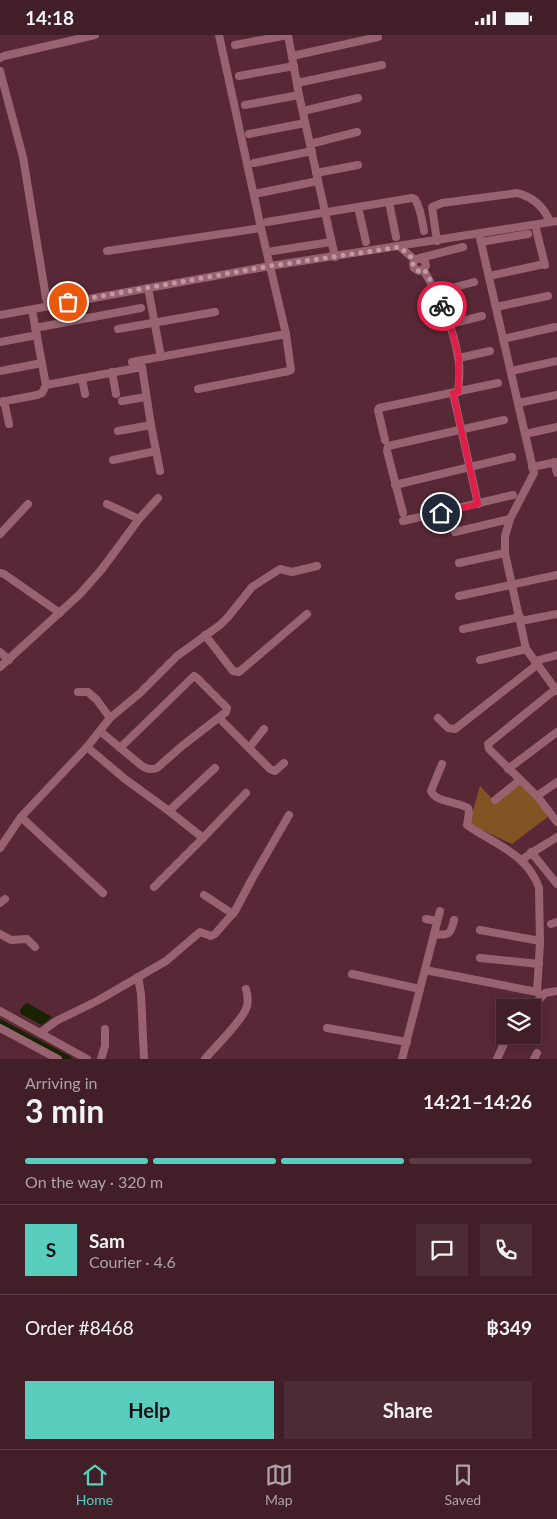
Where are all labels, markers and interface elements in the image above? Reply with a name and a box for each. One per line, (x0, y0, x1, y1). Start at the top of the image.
text: 14:18 (25, 6, 74, 29)
pin (47, 281, 89, 323)
courier (417, 281, 467, 331)
icon: bag (54, 288, 82, 316)
icon: bike (428, 292, 456, 320)
pin (420, 492, 462, 534)
icon: home (427, 499, 455, 527)
map controls (496, 999, 541, 1044)
button: layers (496, 999, 541, 1044)
text: Arriving in (25, 1073, 98, 1092)
text: 14:21–14:26 (423, 1090, 532, 1113)
text: 3 min (25, 1091, 104, 1130)
text: On the way · 320 m (25, 1172, 163, 1191)
button: chat (416, 1224, 468, 1276)
button: phone (480, 1224, 532, 1276)
text: Sam (89, 1229, 125, 1252)
text: S (46, 1238, 56, 1261)
text: Courier · 4.6 (89, 1252, 176, 1271)
text: Order #8468 (25, 1316, 134, 1339)
text: ฿349 (486, 1316, 532, 1339)
button: Help (25, 1381, 274, 1439)
button: Share (284, 1381, 532, 1439)
tab: Home (76, 1461, 113, 1508)
tab: Map (265, 1461, 293, 1508)
tab: Saved (445, 1461, 481, 1508)

